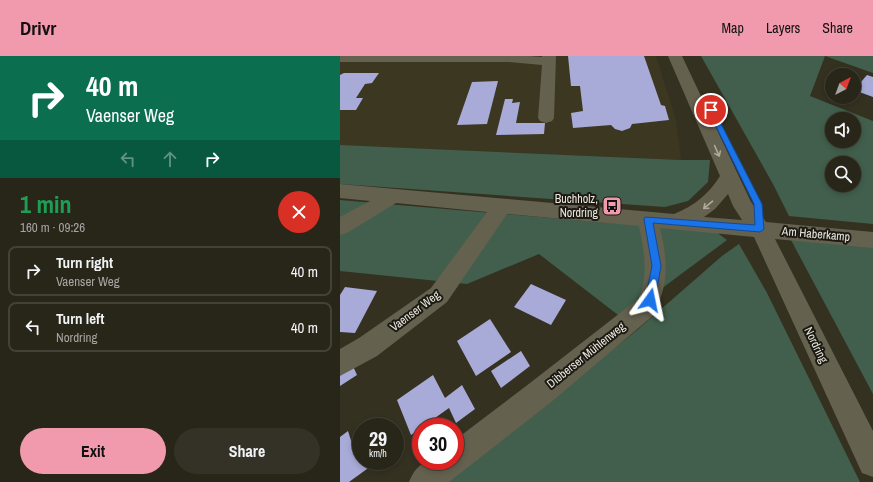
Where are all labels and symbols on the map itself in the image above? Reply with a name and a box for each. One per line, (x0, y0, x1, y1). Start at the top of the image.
north arrow (825, 68, 861, 104)
pin (694, 93, 728, 127)
one-way arrow (714, 145, 721, 157)
place label: Buchholz, Nordring (555, 191, 599, 221)
bus stop icon: Buchholz, Nordring (601, 195, 623, 217)
one-way arrow (702, 200, 713, 209)
street label: Am Haberkamp (780, 223, 851, 245)
position arrow (629, 279, 671, 321)
street label: Vaenser Weg (387, 287, 444, 335)
street label: Dibberser Mühlenweg (544, 318, 629, 392)
street label: Nordring (800, 324, 832, 366)
speed limit sign: 30 (412, 418, 464, 470)

